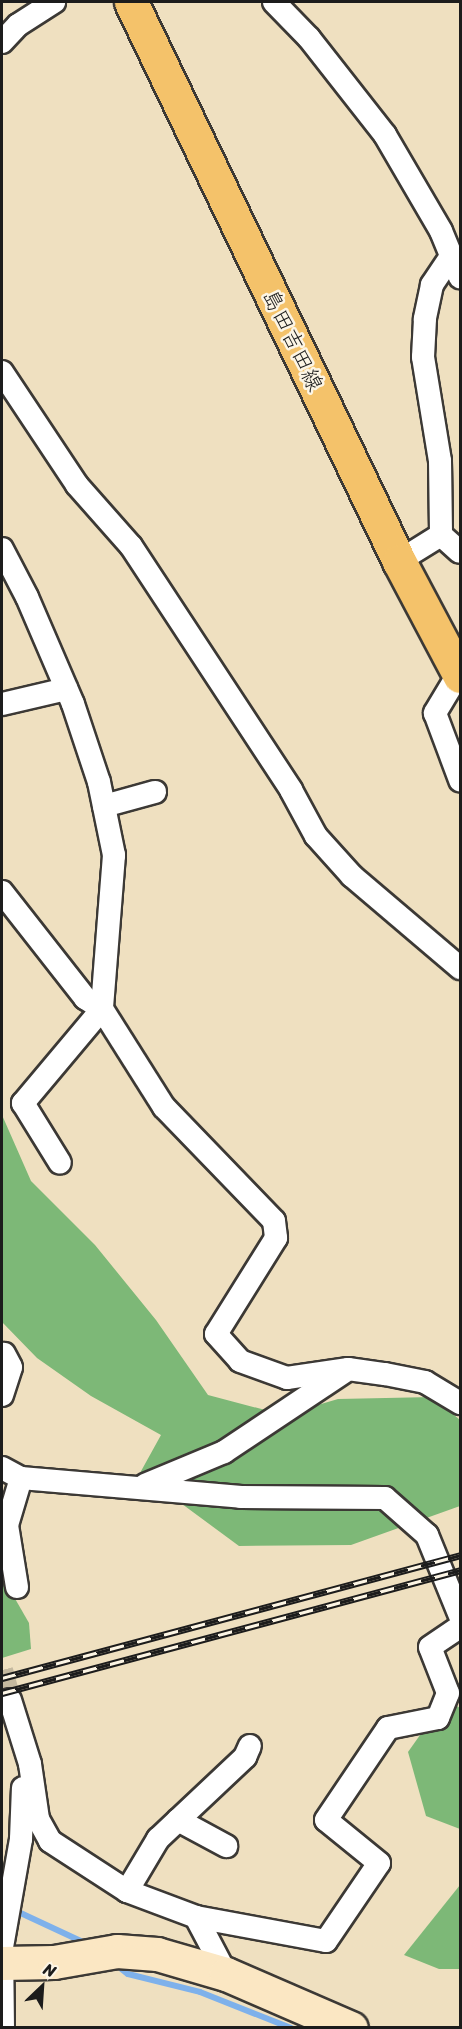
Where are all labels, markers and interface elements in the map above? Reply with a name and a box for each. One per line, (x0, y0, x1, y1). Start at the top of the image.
street label: 島田吉田線 (257, 285, 329, 395)
text: N (39, 1955, 61, 1986)
north arrow (12, 1957, 72, 2017)

